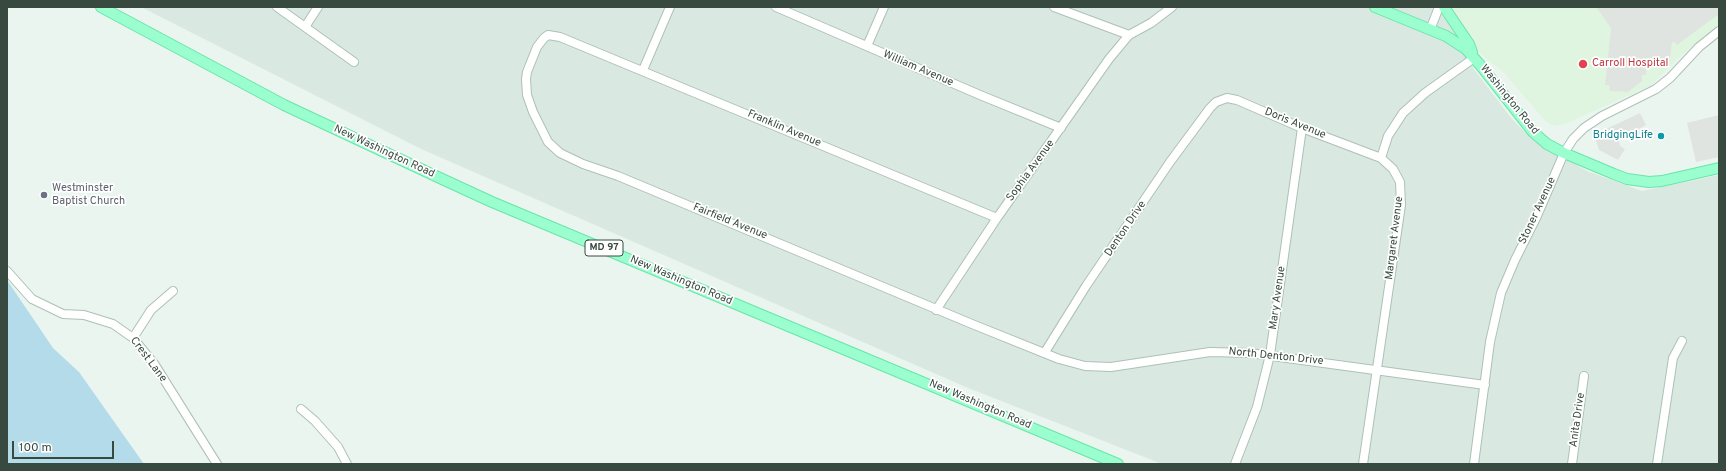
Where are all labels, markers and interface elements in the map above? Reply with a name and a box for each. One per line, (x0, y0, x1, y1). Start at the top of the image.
street label: William Avenue (881, 48, 955, 90)
place label: Carroll Hospital (1592, 57, 1668, 71)
marker: Carroll Hospital (1577, 58, 1589, 70)
street label: Washington Road (1477, 62, 1541, 138)
street label: Doris Avenue (1262, 106, 1328, 142)
street label: Franklin Avenue (745, 108, 823, 150)
street label: New Washington Road (331, 123, 437, 181)
place label: BridgingLife (1593, 129, 1653, 143)
marker: BridgingLife (1656, 131, 1666, 141)
street label: Sophia Avenue (1004, 138, 1058, 204)
street label: Stoner Avenue (1517, 175, 1559, 247)
place label: Westminster Baptist Church (52, 182, 125, 208)
marker: Westminster Baptist Church (39, 190, 49, 200)
street label: Margaret Avenue (1383, 196, 1407, 280)
street label: Denton Drive (1103, 199, 1149, 259)
street label: Fairfield Avenue (691, 201, 769, 243)
road number: MD 97 (585, 240, 623, 256)
street label: New Washington Road (628, 253, 734, 309)
street label: Mary Avenue (1267, 265, 1289, 331)
street label: Crest Lane (127, 335, 169, 385)
street label: North Denton Drive (1228, 345, 1324, 369)
street label: New Washington Road (927, 377, 1033, 433)
street label: Anita Drive (1568, 392, 1588, 448)
scale bar (14, 433, 116, 459)
text: 100 m (19, 440, 52, 456)

